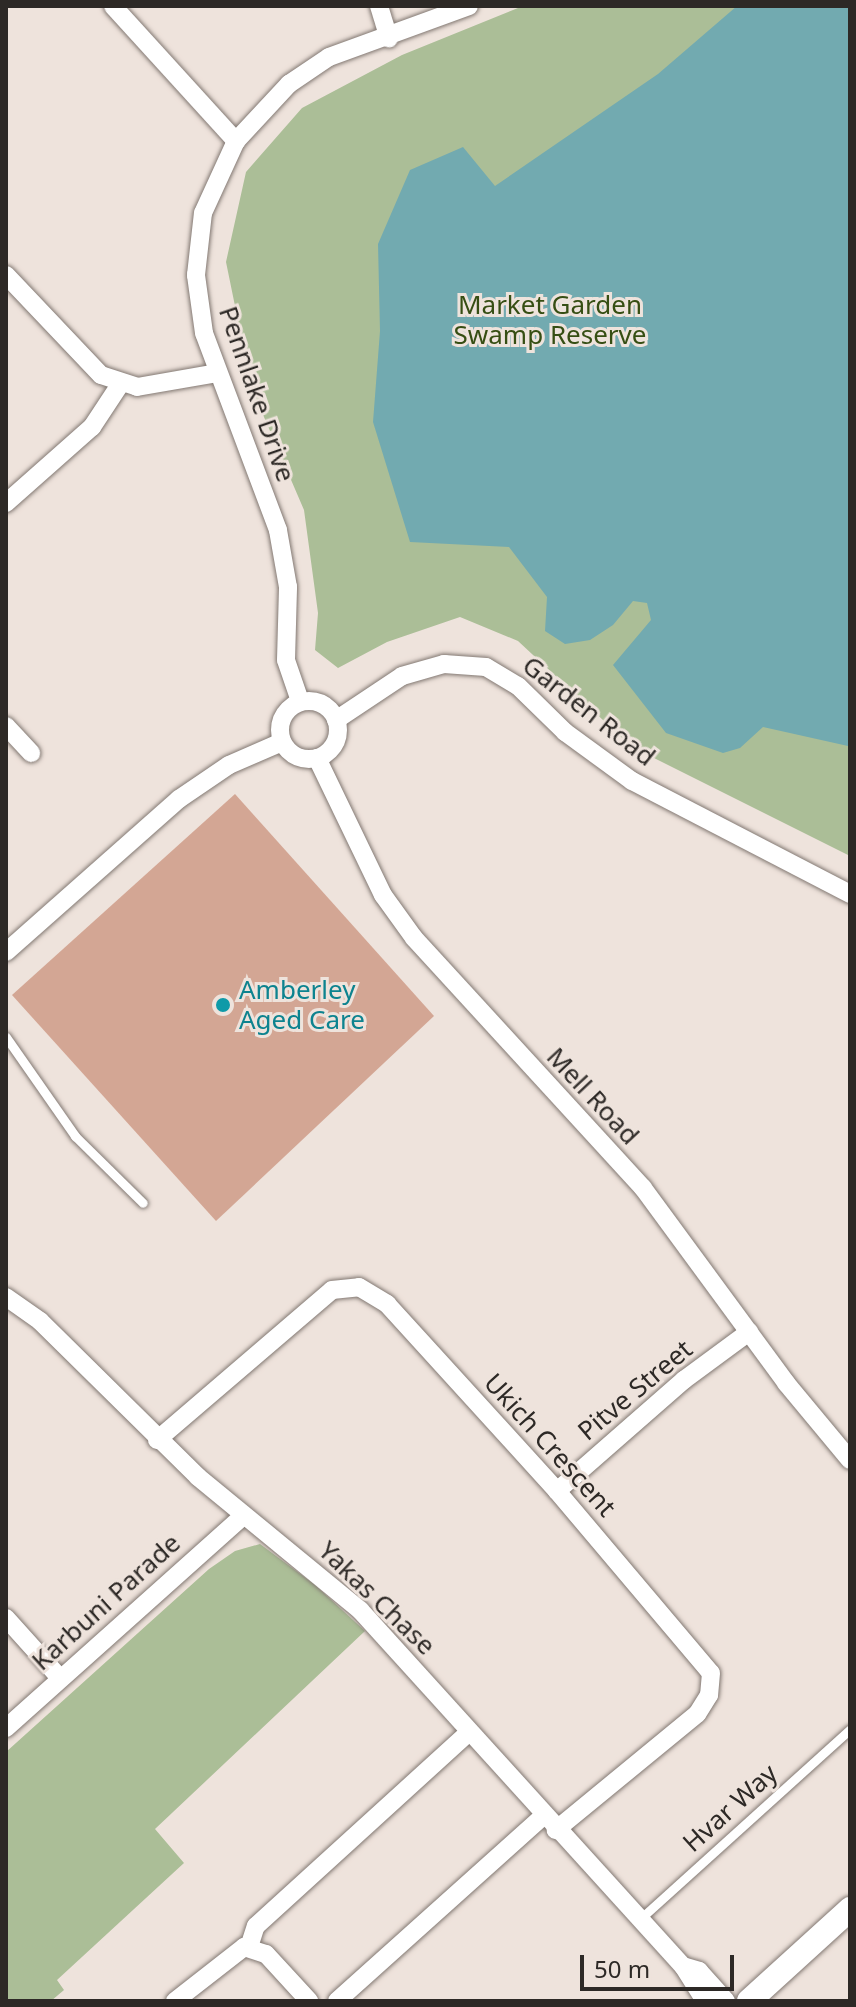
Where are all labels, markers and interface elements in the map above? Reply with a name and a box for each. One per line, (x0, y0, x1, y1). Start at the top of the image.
park label: Market Garden Swamp Reserve (454, 289, 646, 350)
street label: Pennlake Drive (212, 302, 302, 486)
street label: Garden Road (516, 650, 662, 772)
place label: Amberley Aged Care (239, 974, 365, 1036)
marker: Amberley Aged Care (214, 996, 232, 1014)
street label: Mell Road (540, 1041, 646, 1151)
street label: Pitve Street (572, 1333, 698, 1447)
street label: Ukich Crescent (478, 1367, 622, 1523)
street label: Karbuni Parade (25, 1527, 187, 1677)
street label: Yakas Chase (312, 1535, 442, 1661)
street label: Hvar Way (676, 1758, 784, 1858)
scale bar (584, 1939, 738, 1989)
text: 50 m (594, 1952, 650, 1985)

